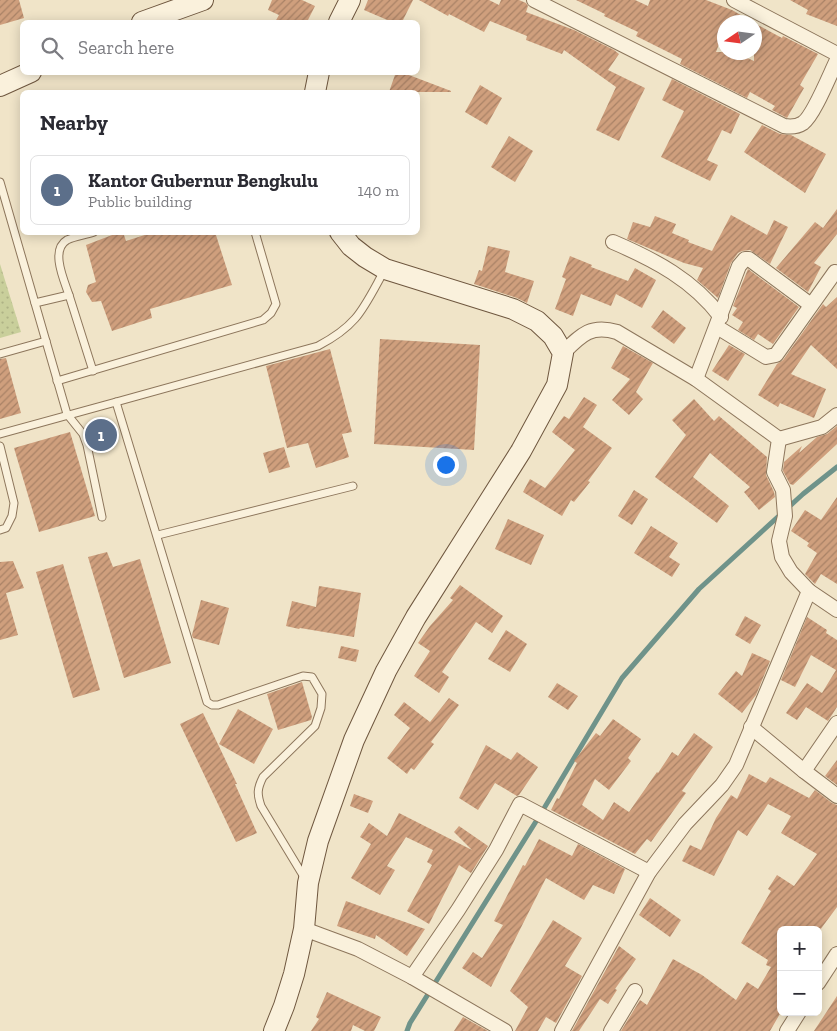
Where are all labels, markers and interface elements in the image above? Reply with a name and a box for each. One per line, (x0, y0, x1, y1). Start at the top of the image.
north arrow (717, 15, 762, 60)
search box (20, 20, 420, 75)
icon: search (38, 34, 66, 62)
text: Search here (78, 36, 174, 59)
text: Nearby (40, 110, 108, 135)
text: Kantor Gubernur Bengkulu (88, 169, 318, 192)
text: 1 (54, 181, 60, 200)
text: 140 m (358, 181, 399, 200)
text: Public building (88, 192, 192, 211)
pin: 1 (85, 416, 117, 454)
your location (433, 452, 459, 478)
map controls (777, 926, 822, 1016)
button: + (777, 926, 822, 971)
button: − (777, 971, 822, 1016)

